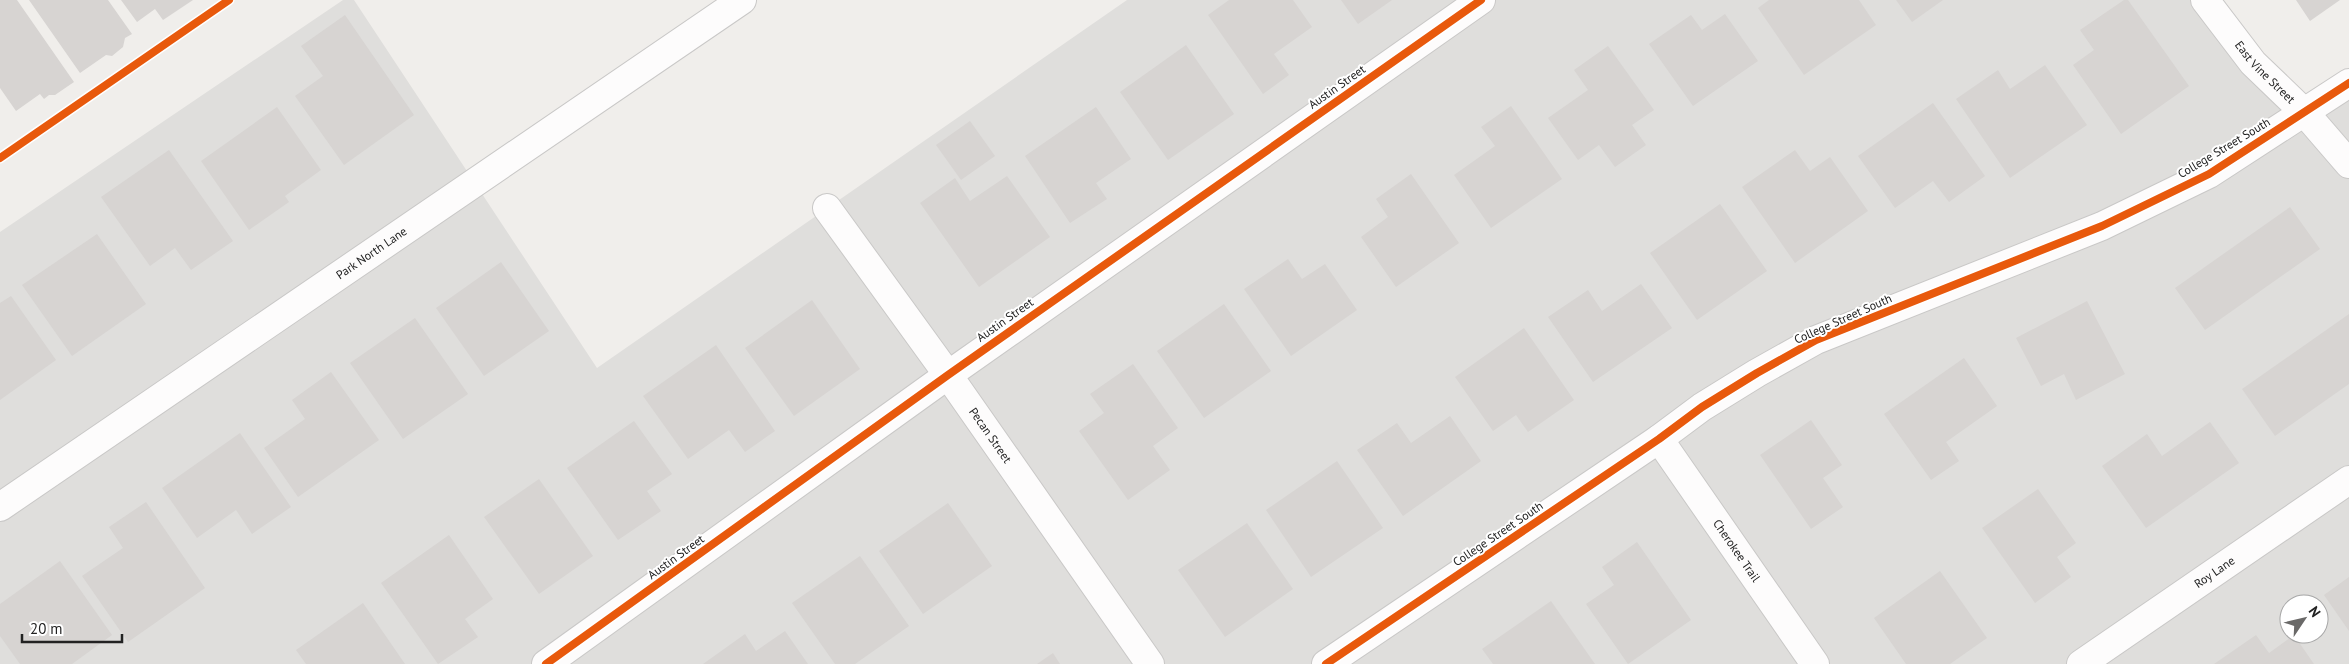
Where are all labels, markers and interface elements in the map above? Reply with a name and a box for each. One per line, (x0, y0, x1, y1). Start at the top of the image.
street label: East Vine Street (2232, 38, 2298, 106)
street label: Austin Street (1305, 61, 1368, 112)
street label: College Street South (2175, 114, 2273, 181)
street label: Park North Lane (333, 223, 410, 282)
street label: College Street South (1792, 290, 1894, 347)
street label: Austin Street (973, 294, 1036, 345)
street label: Pecan Street (966, 405, 1015, 466)
street label: College Street South (1450, 498, 1546, 569)
street label: Cherokee Trail (1710, 516, 1764, 585)
street label: Austin Street (644, 531, 707, 582)
street label: Roy Lane (2191, 553, 2237, 591)
north arrow (2279, 594, 2329, 644)
text: N (2305, 603, 2325, 620)
scale bar (22, 612, 122, 644)
text: 20 m (30, 619, 63, 638)

